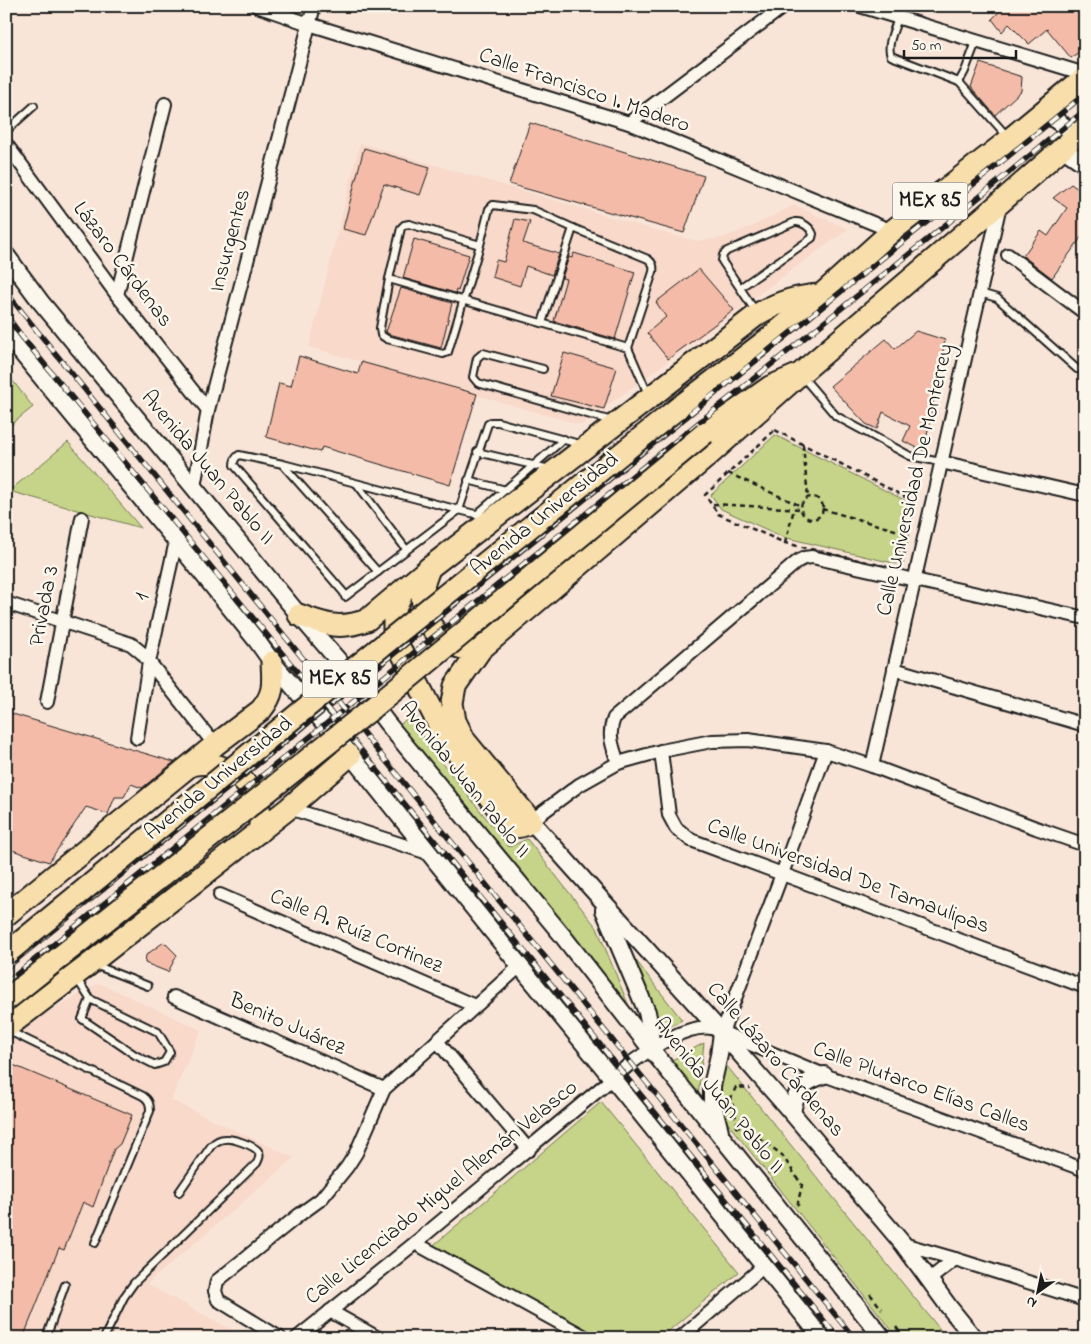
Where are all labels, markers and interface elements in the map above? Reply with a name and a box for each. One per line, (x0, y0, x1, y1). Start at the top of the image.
scale bar (904, 28, 1016, 60)
text: 50 m (911, 35, 942, 57)
street label: Calle Francisco I. Madero (474, 40, 694, 142)
road number: MEX 85 (892, 182, 968, 220)
street label: Insurgentes (202, 186, 261, 296)
street label: Lázaro Cárdenas (64, 195, 180, 335)
street label: Calle Universidad De Monterrey (869, 341, 964, 620)
street label: Avenida Juan Pablo II (132, 383, 282, 553)
street label: Avenida Universidad (464, 445, 626, 585)
street label: Privada 3 (22, 563, 68, 649)
street label: 1 (127, 590, 159, 604)
road number: MEX 85 (302, 661, 378, 698)
street label: Avenida Juan Pablo II (391, 695, 537, 865)
street label: Avenida Universidad (138, 709, 300, 849)
street label: Calle Universidad De Tamaulipas (702, 811, 994, 943)
street label: Calle A. Ruíz Cortinez (265, 881, 448, 983)
street label: Calle Lázaro Cárdenas (698, 975, 852, 1145)
street label: Benito Juárez (223, 985, 351, 1065)
street label: Avenida Juan Pablo II (645, 1011, 791, 1181)
street label: Calle Plutarco Elías Calles (808, 1034, 1034, 1142)
street label: Calle Licenciado Miguel Alemán Velasco (299, 1073, 586, 1314)
north arrow (1014, 1266, 1064, 1316)
text: N (1022, 1290, 1041, 1313)

